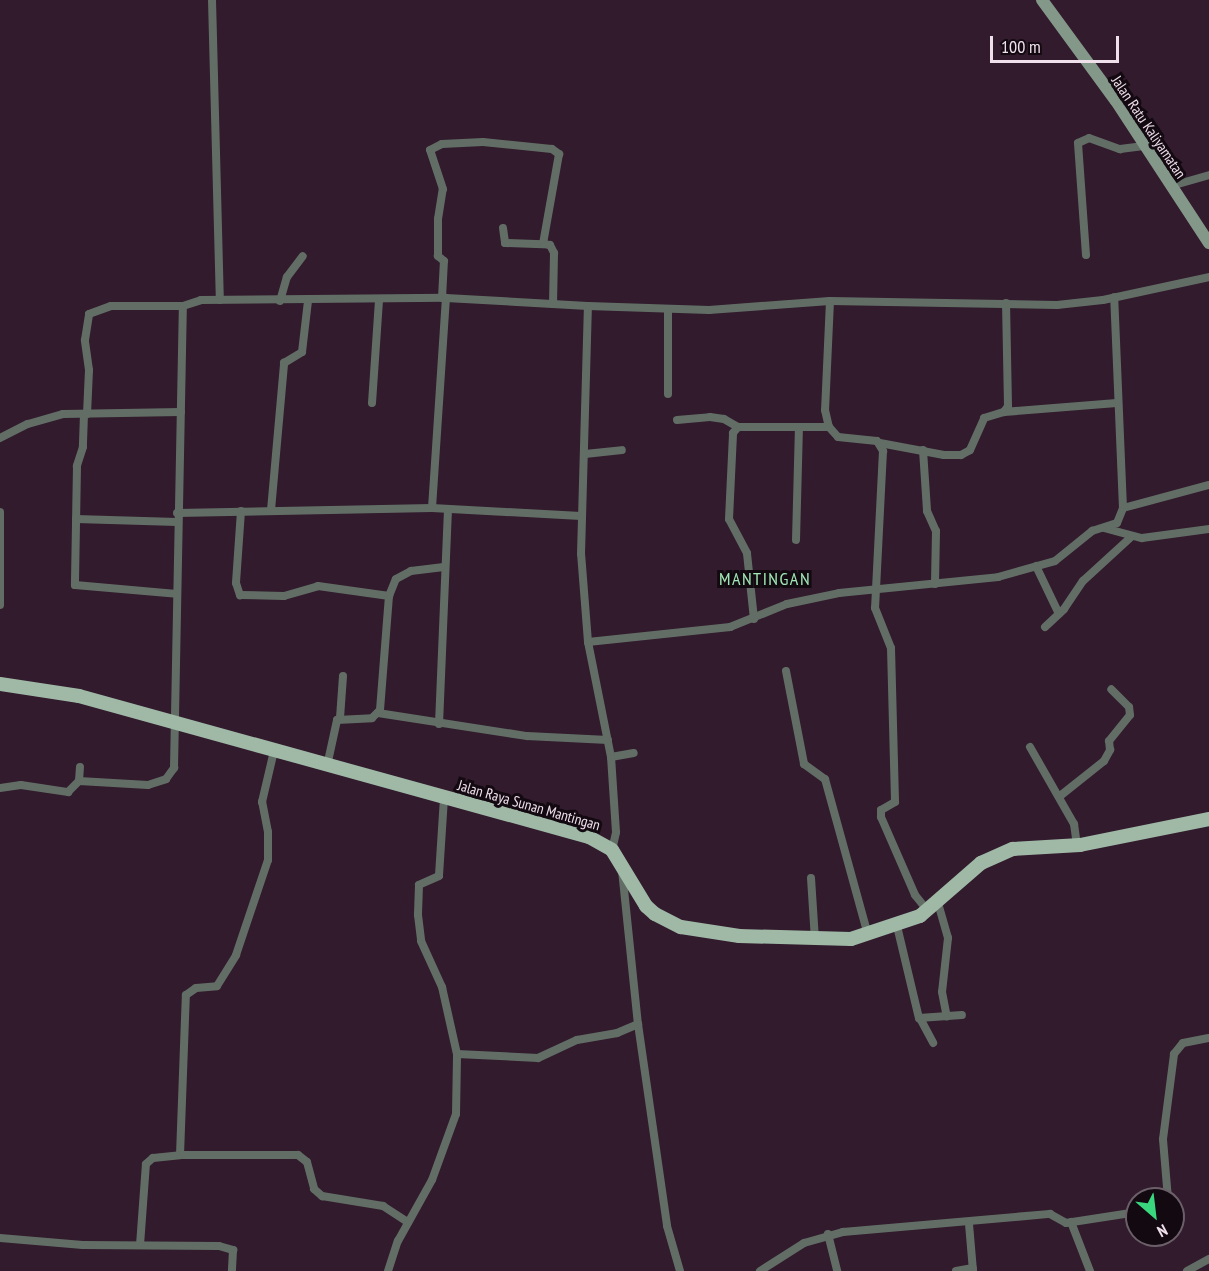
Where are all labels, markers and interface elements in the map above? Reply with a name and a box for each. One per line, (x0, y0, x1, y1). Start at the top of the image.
scale bar (993, 24, 1122, 62)
text: 100 m (1001, 35, 1041, 58)
street label: Jalan Ratu Kaliyamatan (1108, 72, 1190, 182)
district label: MANTINGAN (719, 568, 811, 590)
street label: Jalan Raya Sunan Mantingan (456, 776, 602, 834)
north arrow (1125, 1187, 1185, 1247)
text: N (1154, 1220, 1171, 1242)

